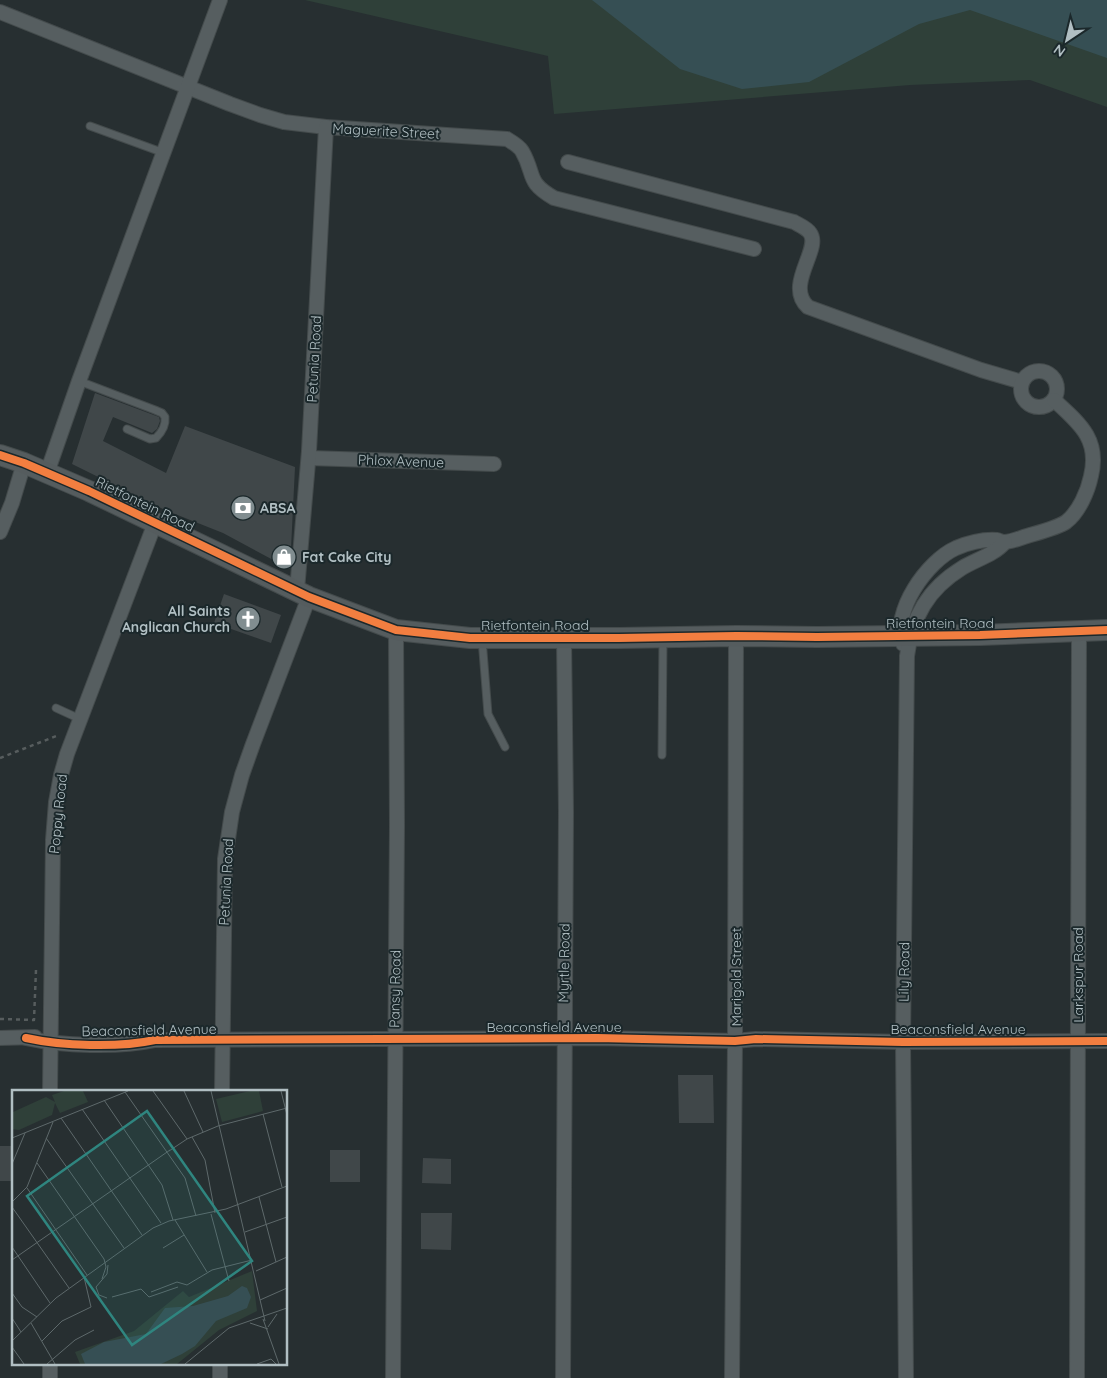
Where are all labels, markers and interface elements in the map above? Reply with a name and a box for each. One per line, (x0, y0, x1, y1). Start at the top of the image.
north arrow (1042, 15, 1092, 65)
text: N (1050, 40, 1069, 61)
street label: Maguerite Street (332, 119, 440, 143)
street label: Petunia Road (303, 315, 325, 403)
street label: Phlox Avenue (358, 451, 444, 472)
street label: Rietfontein Road (93, 472, 197, 536)
bank icon: ABSA (230, 495, 256, 521)
place label: ABSA (260, 499, 295, 517)
shop icon: Fat Cake City (271, 544, 297, 570)
place label: Fat Cake City (302, 548, 391, 566)
place label: All Saints Anglican Church (122, 602, 230, 636)
church icon: All Saints Anglican Church (235, 606, 261, 632)
street label: Rietfontein Road (886, 614, 994, 632)
street label: Rietfontein Road (481, 616, 589, 634)
street label: Poppy Road (45, 773, 71, 855)
street label: Petunia Road (215, 838, 237, 926)
street label: Myrtle Road (554, 923, 574, 1003)
street label: Marigold Street (727, 927, 745, 1027)
street label: Larkspur Road (1069, 927, 1087, 1023)
street label: Lily Road (894, 942, 914, 1002)
street label: Pansy Road (385, 950, 405, 1028)
street label: Beaconsfield Avenue (486, 1018, 622, 1036)
street label: Beaconsfield Avenue (81, 1020, 217, 1040)
street label: Beaconsfield Avenue (890, 1020, 1026, 1038)
inset map (12, 1090, 288, 1366)

